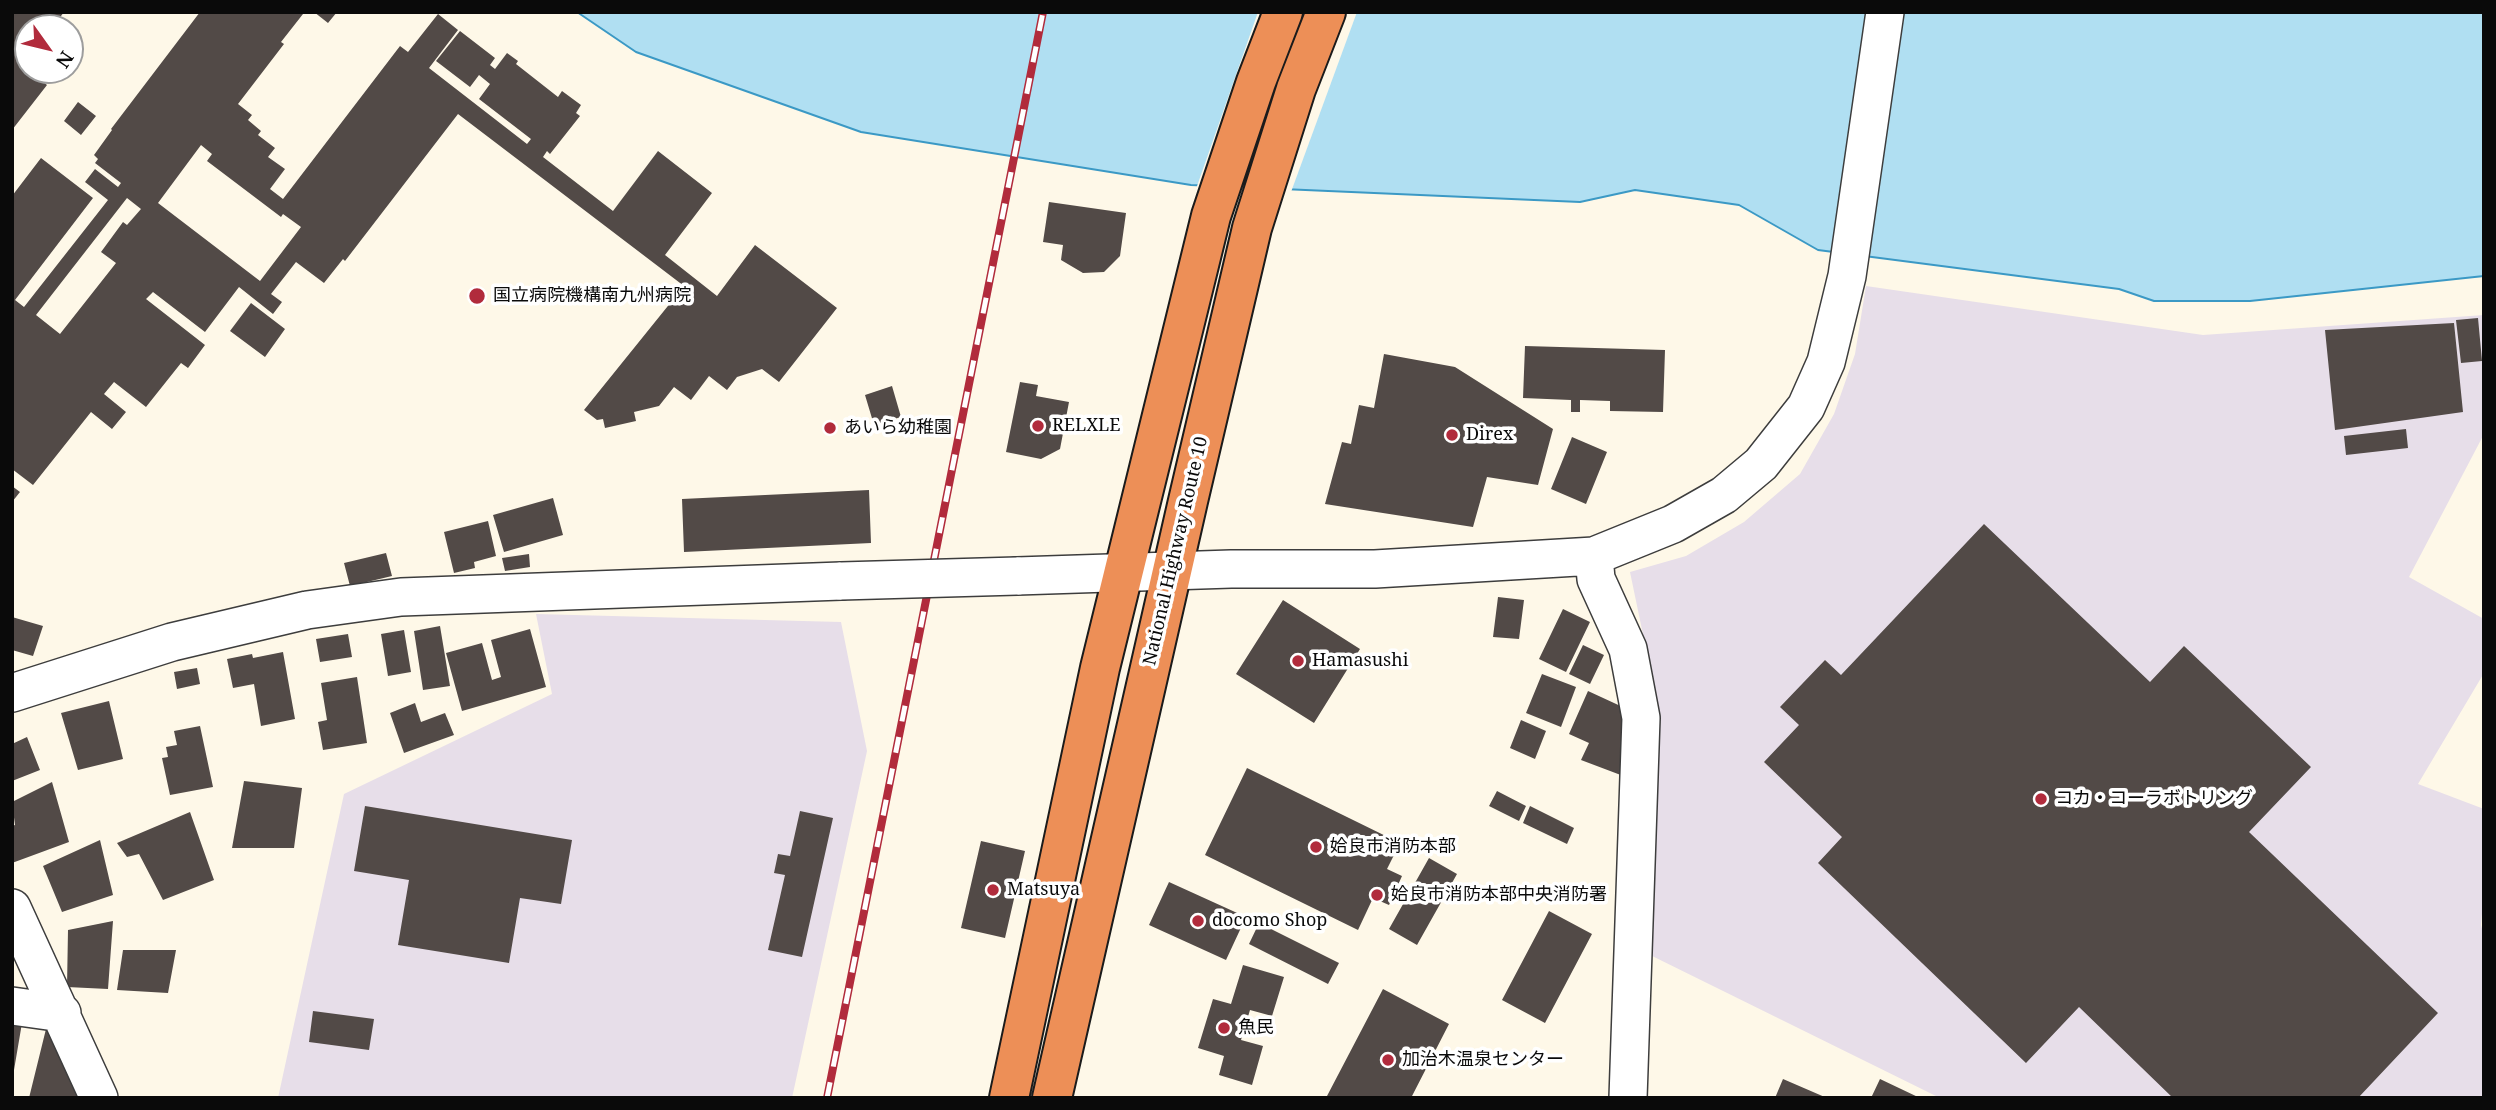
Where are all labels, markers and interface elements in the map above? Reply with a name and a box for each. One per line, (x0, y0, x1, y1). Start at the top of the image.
north arrow (14, 14, 84, 84)
text: N (50, 46, 80, 73)
place label: 国立病院機構南九州病院 (493, 285, 691, 307)
marker: 国立病院機構南九州病院 (467, 286, 487, 306)
place label: RELXLE (1052, 415, 1121, 437)
place label: あいら幼稚園 (844, 417, 952, 439)
marker: RELXLE (1030, 418, 1046, 434)
marker: あいら幼稚園 (822, 420, 838, 436)
place label: Direx (1466, 424, 1513, 446)
marker: Direx (1444, 427, 1460, 443)
street label: National Highway Route 10 (1139, 435, 1213, 667)
place label: Hamasushi (1312, 650, 1408, 672)
marker: Hamasushi (1290, 653, 1306, 669)
place label: コカ・コーラボトリング (2055, 788, 2253, 810)
marker: コカ・コーラボトリング (2033, 791, 2049, 807)
place label: 姶良市消防本部 (1330, 836, 1456, 858)
marker: 姶良市消防本部 (1308, 839, 1324, 855)
place label: Matsuya (1007, 879, 1080, 901)
marker: Matsuya (985, 882, 1001, 898)
place label: 姶良市消防本部中央消防署 (1391, 884, 1607, 906)
marker: 姶良市消防本部中央消防署 (1369, 887, 1385, 903)
place label: docomo Shop (1212, 910, 1327, 932)
marker: docomo Shop (1190, 913, 1206, 929)
place label: 魚民 (1238, 1017, 1274, 1039)
marker: 魚民 (1216, 1020, 1232, 1036)
place label: 加治木温泉センター (1402, 1049, 1564, 1071)
marker: 加治木温泉センター (1380, 1052, 1396, 1068)

